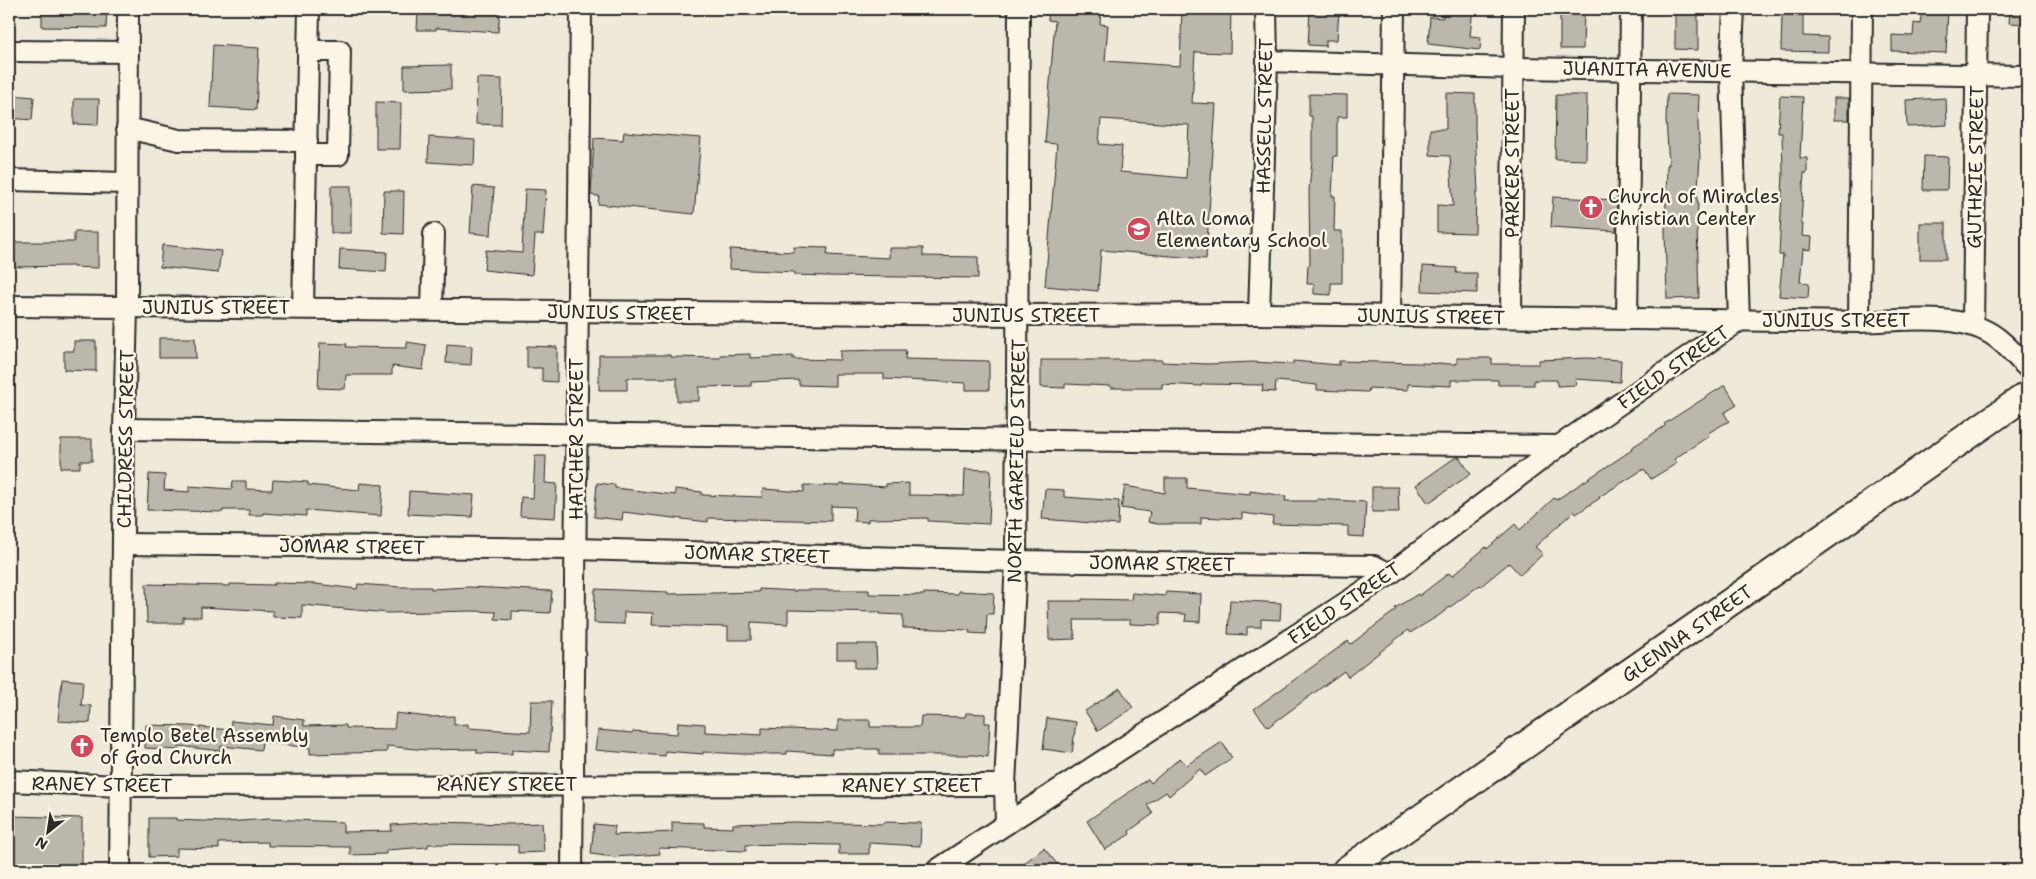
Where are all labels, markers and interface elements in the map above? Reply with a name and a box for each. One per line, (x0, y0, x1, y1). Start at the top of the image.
street label: HASSELL STREET (1251, 38, 1278, 194)
street label: JUANITA AVENUE (1562, 56, 1732, 83)
street label: GUTHRIE STREET (1962, 85, 1989, 249)
street label: PARKER STREET (1500, 88, 1525, 238)
place label: Church of Miracles Christian Center (1608, 184, 1780, 231)
church icon: Church of Miracles Christian Center (1578, 194, 1604, 220)
place label: Alta Loma Elementary School (1156, 206, 1327, 253)
school or university icon: Alta Loma Elementary School (1126, 216, 1152, 242)
street label: JUNIUS STREET (142, 295, 290, 320)
street label: JUNIUS STREET (547, 299, 696, 326)
street label: JUNIUS STREET (952, 303, 1100, 328)
street label: JUNIUS STREET (1357, 303, 1506, 330)
street label: JUNIUS STREET (1762, 308, 1910, 333)
street label: FIELD STREET (1613, 320, 1734, 415)
street label: NORTH GARFIELD STREET (1002, 338, 1031, 583)
street label: CHILDRESS STREET (111, 349, 140, 529)
street label: HATCHER STREET (564, 358, 589, 520)
street label: JOMAR STREET (279, 533, 426, 560)
street label: JOMAR STREET (683, 539, 831, 570)
street label: JOMAR STREET (1089, 550, 1236, 577)
street label: FIELD STREET (1283, 556, 1406, 650)
street label: GLENNA STREET (1617, 579, 1758, 688)
place label: Templo Betel Assembly of God Church (100, 723, 309, 770)
church icon: Templo Betel Assembly of God Church (69, 733, 95, 759)
street label: RANEY STREET (32, 771, 173, 798)
street label: RANEY STREET (437, 772, 578, 797)
street label: RANEY STREET (842, 773, 983, 798)
north arrow (22, 806, 72, 856)
text: N (32, 833, 51, 854)

